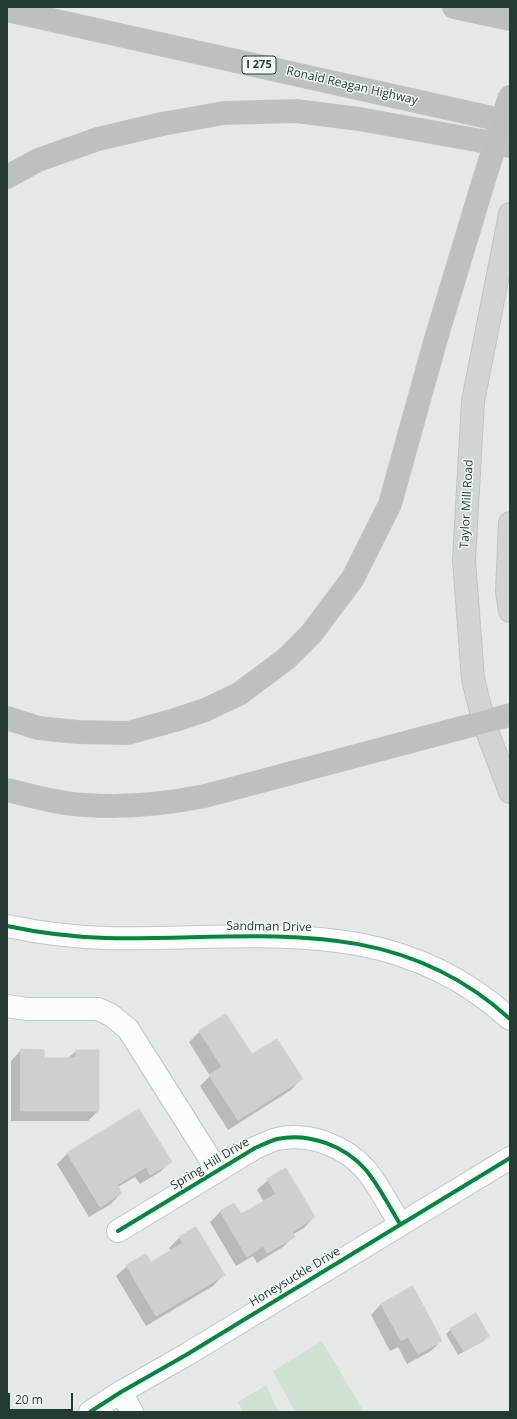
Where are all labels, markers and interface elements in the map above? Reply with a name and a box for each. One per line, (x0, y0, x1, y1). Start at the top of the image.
road number: I 275 (242, 56, 276, 74)
street label: Ronald Reagan Highway (285, 64, 419, 108)
street label: Taylor Mill Road (457, 459, 477, 549)
street label: Sandman Drive (226, 919, 312, 935)
street label: Spring Hill Drive (168, 1135, 252, 1193)
street label: Honeysuckle Drive (247, 1244, 343, 1310)
scale bar (10, 1385, 75, 1411)
text: 20 m (15, 1391, 43, 1408)

